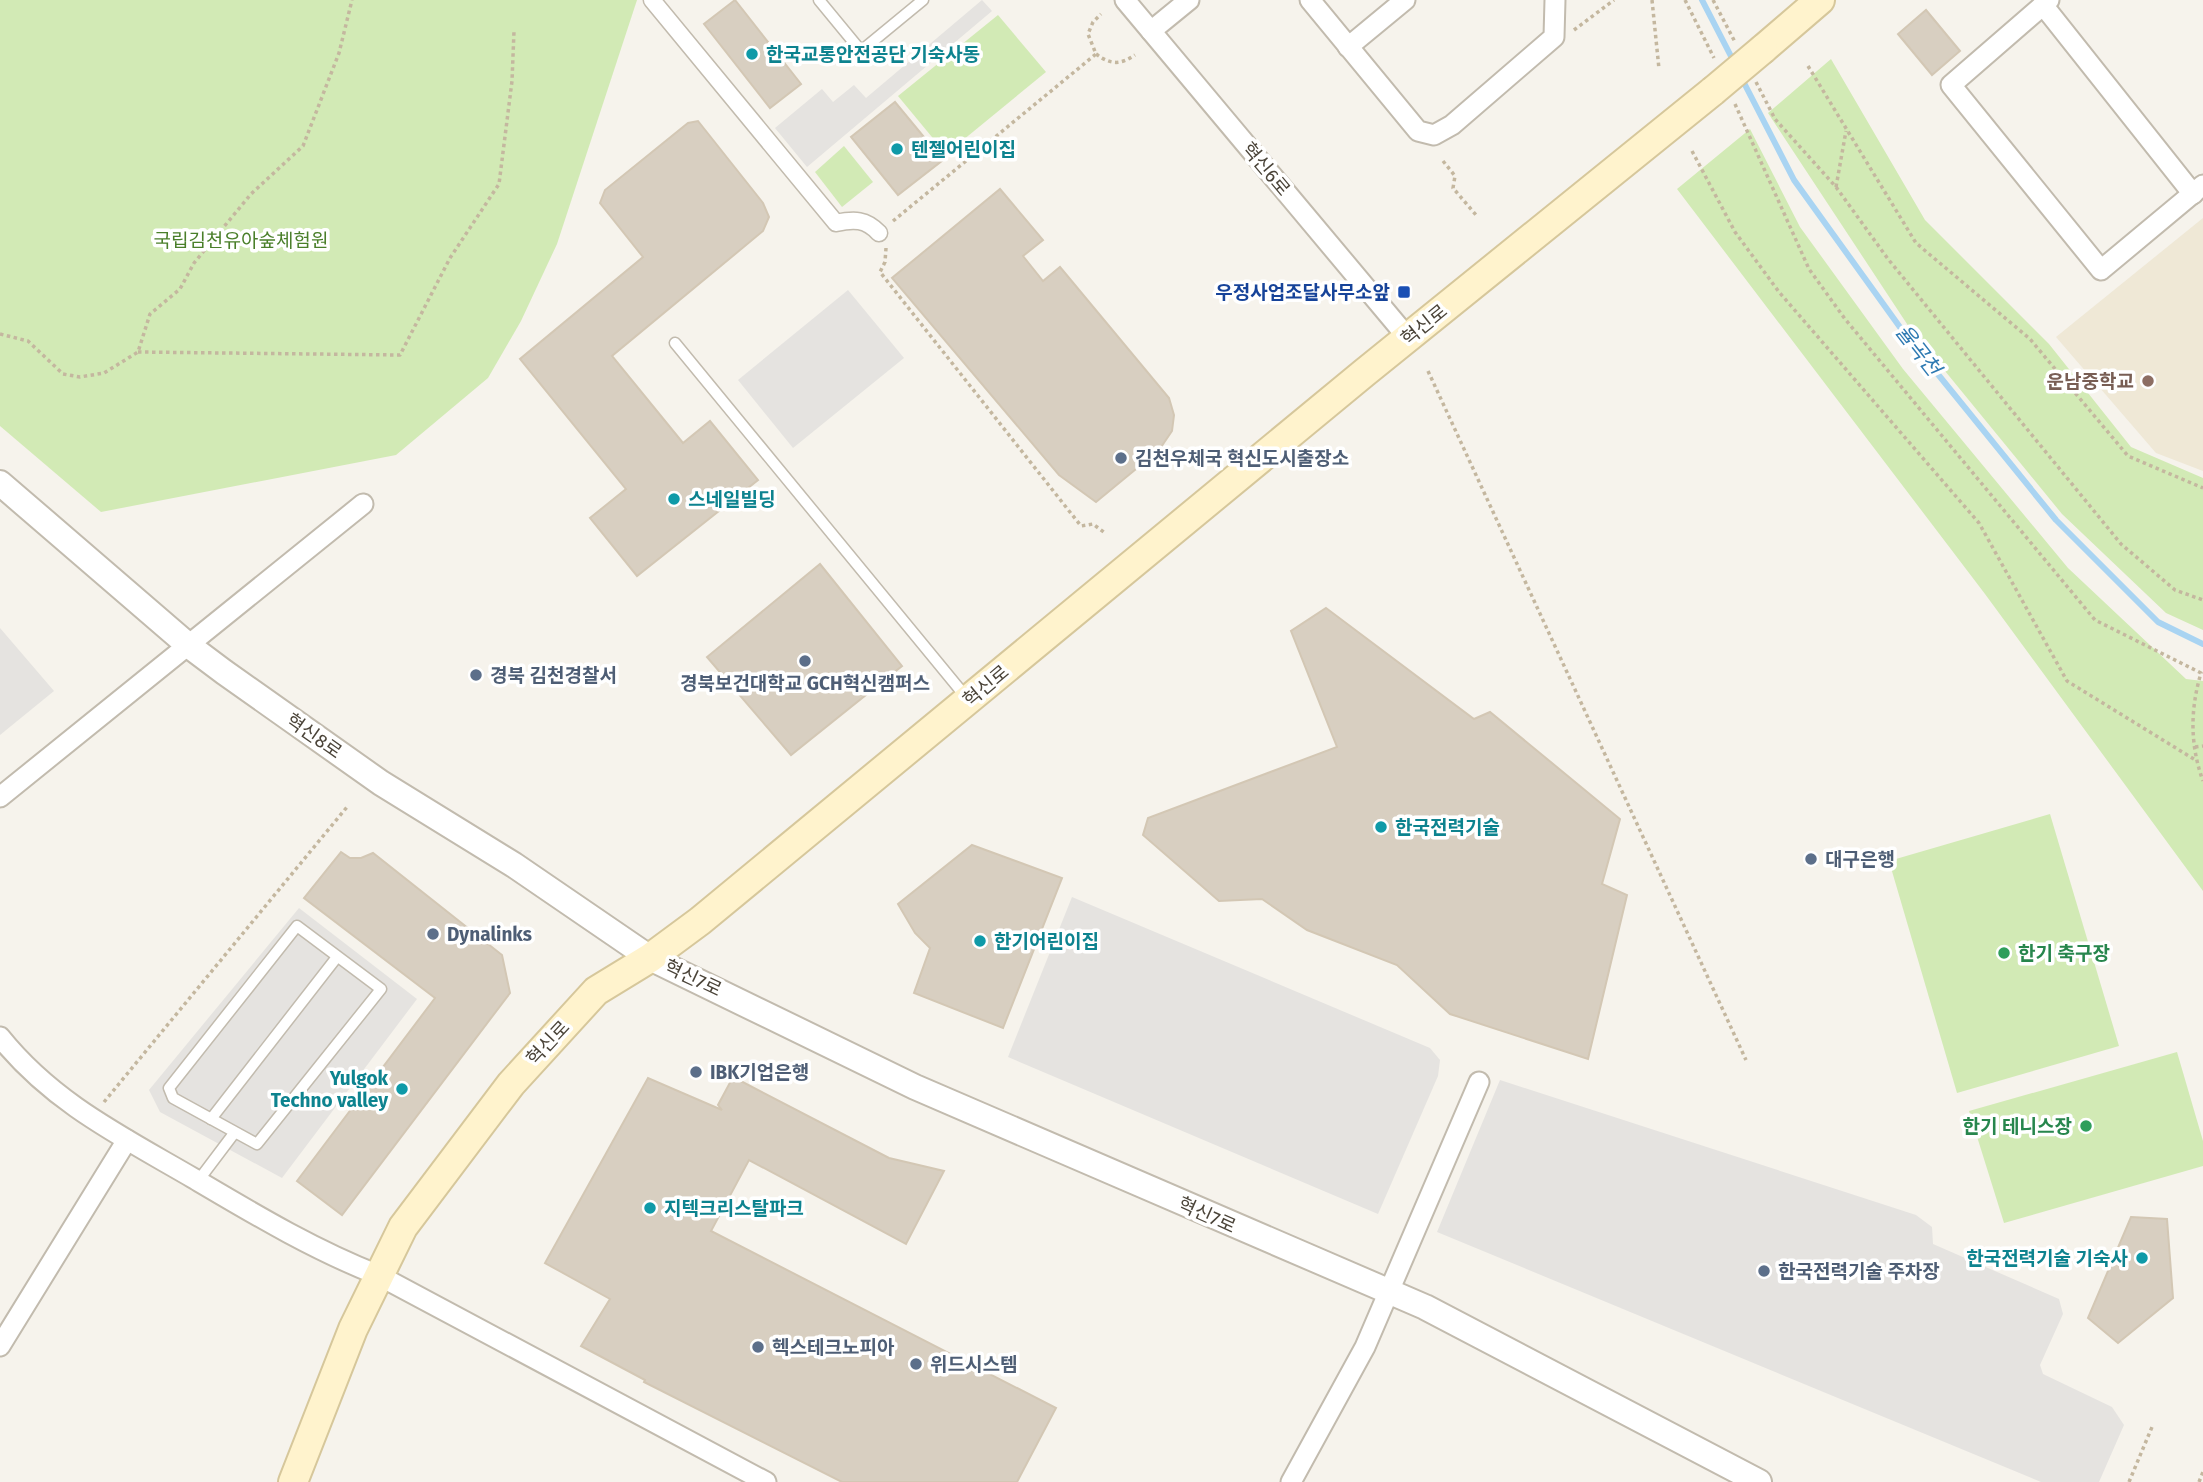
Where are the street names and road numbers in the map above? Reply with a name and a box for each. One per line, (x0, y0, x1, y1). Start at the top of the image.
street label: 혁신6로 (1237, 138, 1295, 200)
street label: 혁신로 (1396, 300, 1452, 350)
street label: 혁신로 (959, 660, 1013, 712)
street label: 혁신8로 (282, 709, 346, 763)
street label: 혁신7로 (661, 955, 725, 1001)
street label: 혁신로 (522, 1016, 574, 1070)
street label: 혁신7로 (1175, 1192, 1239, 1238)

